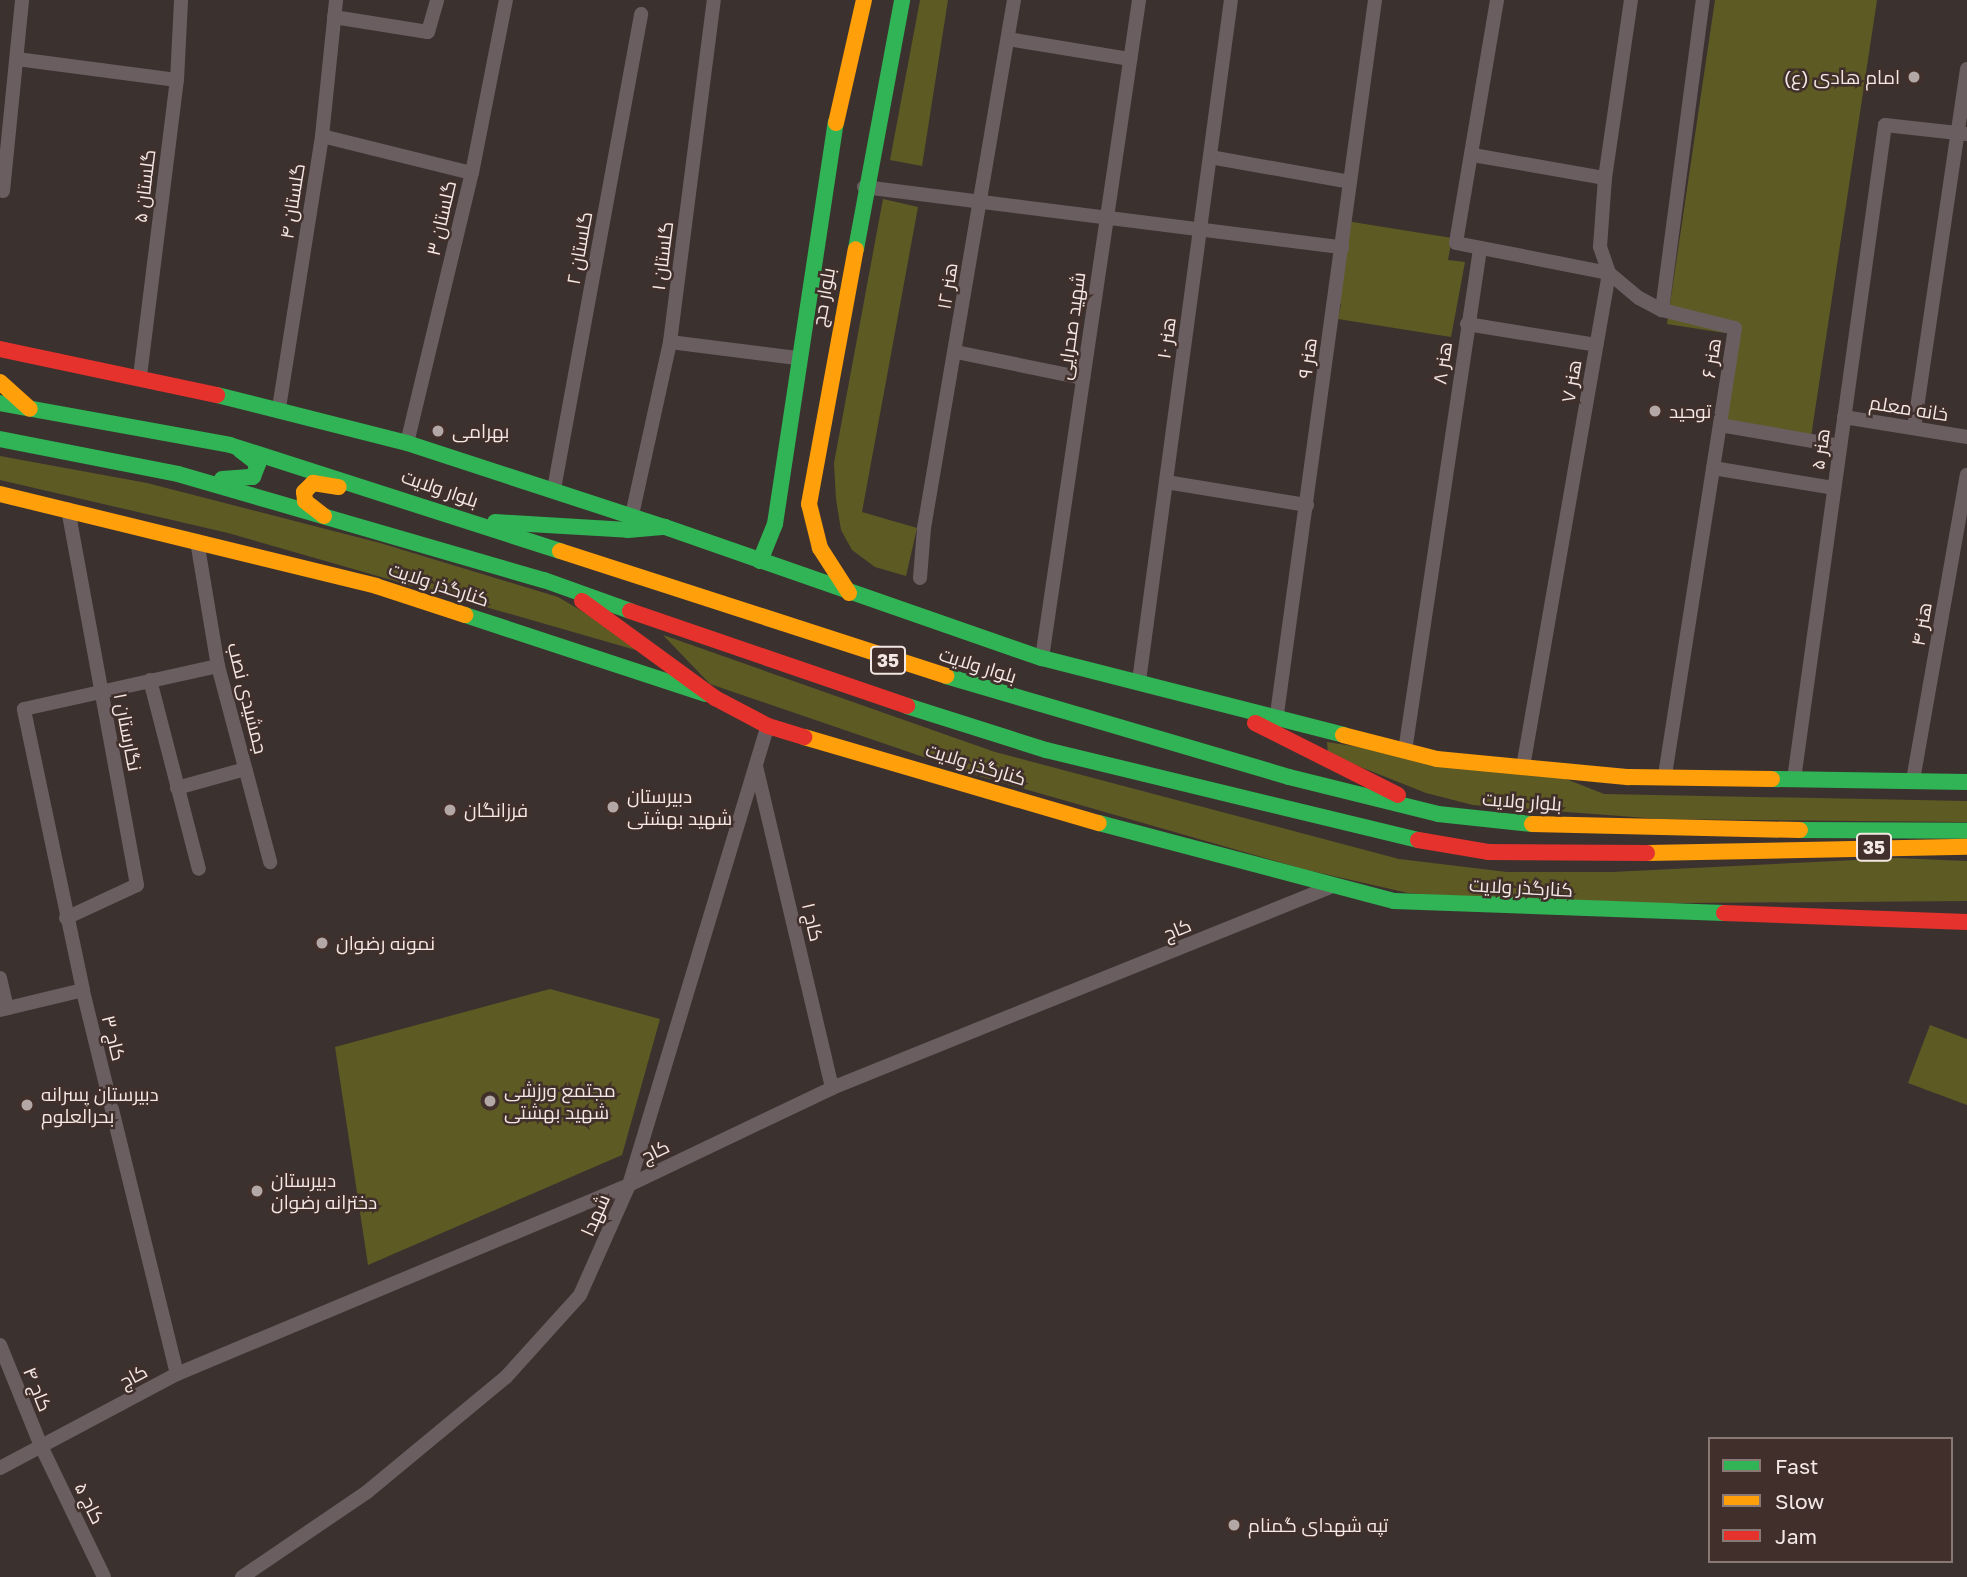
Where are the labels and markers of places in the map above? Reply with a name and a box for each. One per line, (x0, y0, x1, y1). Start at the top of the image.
place label: امام هادی (ع) (1784, 66, 1900, 88)
marker: امام هادی (ع) (1906, 69, 1922, 85)
place label: توحید (1669, 400, 1711, 422)
marker: توحید (1647, 403, 1663, 419)
place label: بهرامی (452, 420, 509, 442)
marker: بهرامی (430, 423, 446, 439)
place label: دبیرستان شهید بهشتی (627, 785, 732, 829)
place label: فرزانگان (464, 799, 528, 821)
marker: دبیرستان شهید بهشتی (605, 799, 621, 815)
marker: فرزانگان (442, 802, 458, 818)
place label: نمونه رضوان (336, 932, 435, 954)
marker: نمونه رضوان (314, 935, 330, 951)
place label: مجتمع ورزشی شهید بهشتی (504, 1079, 616, 1123)
place label: دبیرستان پسرانه بحرالعلوم (41, 1083, 159, 1127)
marker: مجتمع ورزشی شهید بهشتی (482, 1093, 498, 1109)
marker: دبیرستان پسرانه بحرالعلوم (19, 1097, 35, 1113)
place label: دبیرستان دخترانه رضوان (271, 1169, 377, 1213)
marker: دبیرستان دخترانه رضوان (249, 1183, 265, 1199)
place label: تپه شهدای گمنام (1248, 1514, 1388, 1536)
marker: تپه شهدای گمنام (1226, 1517, 1242, 1533)

